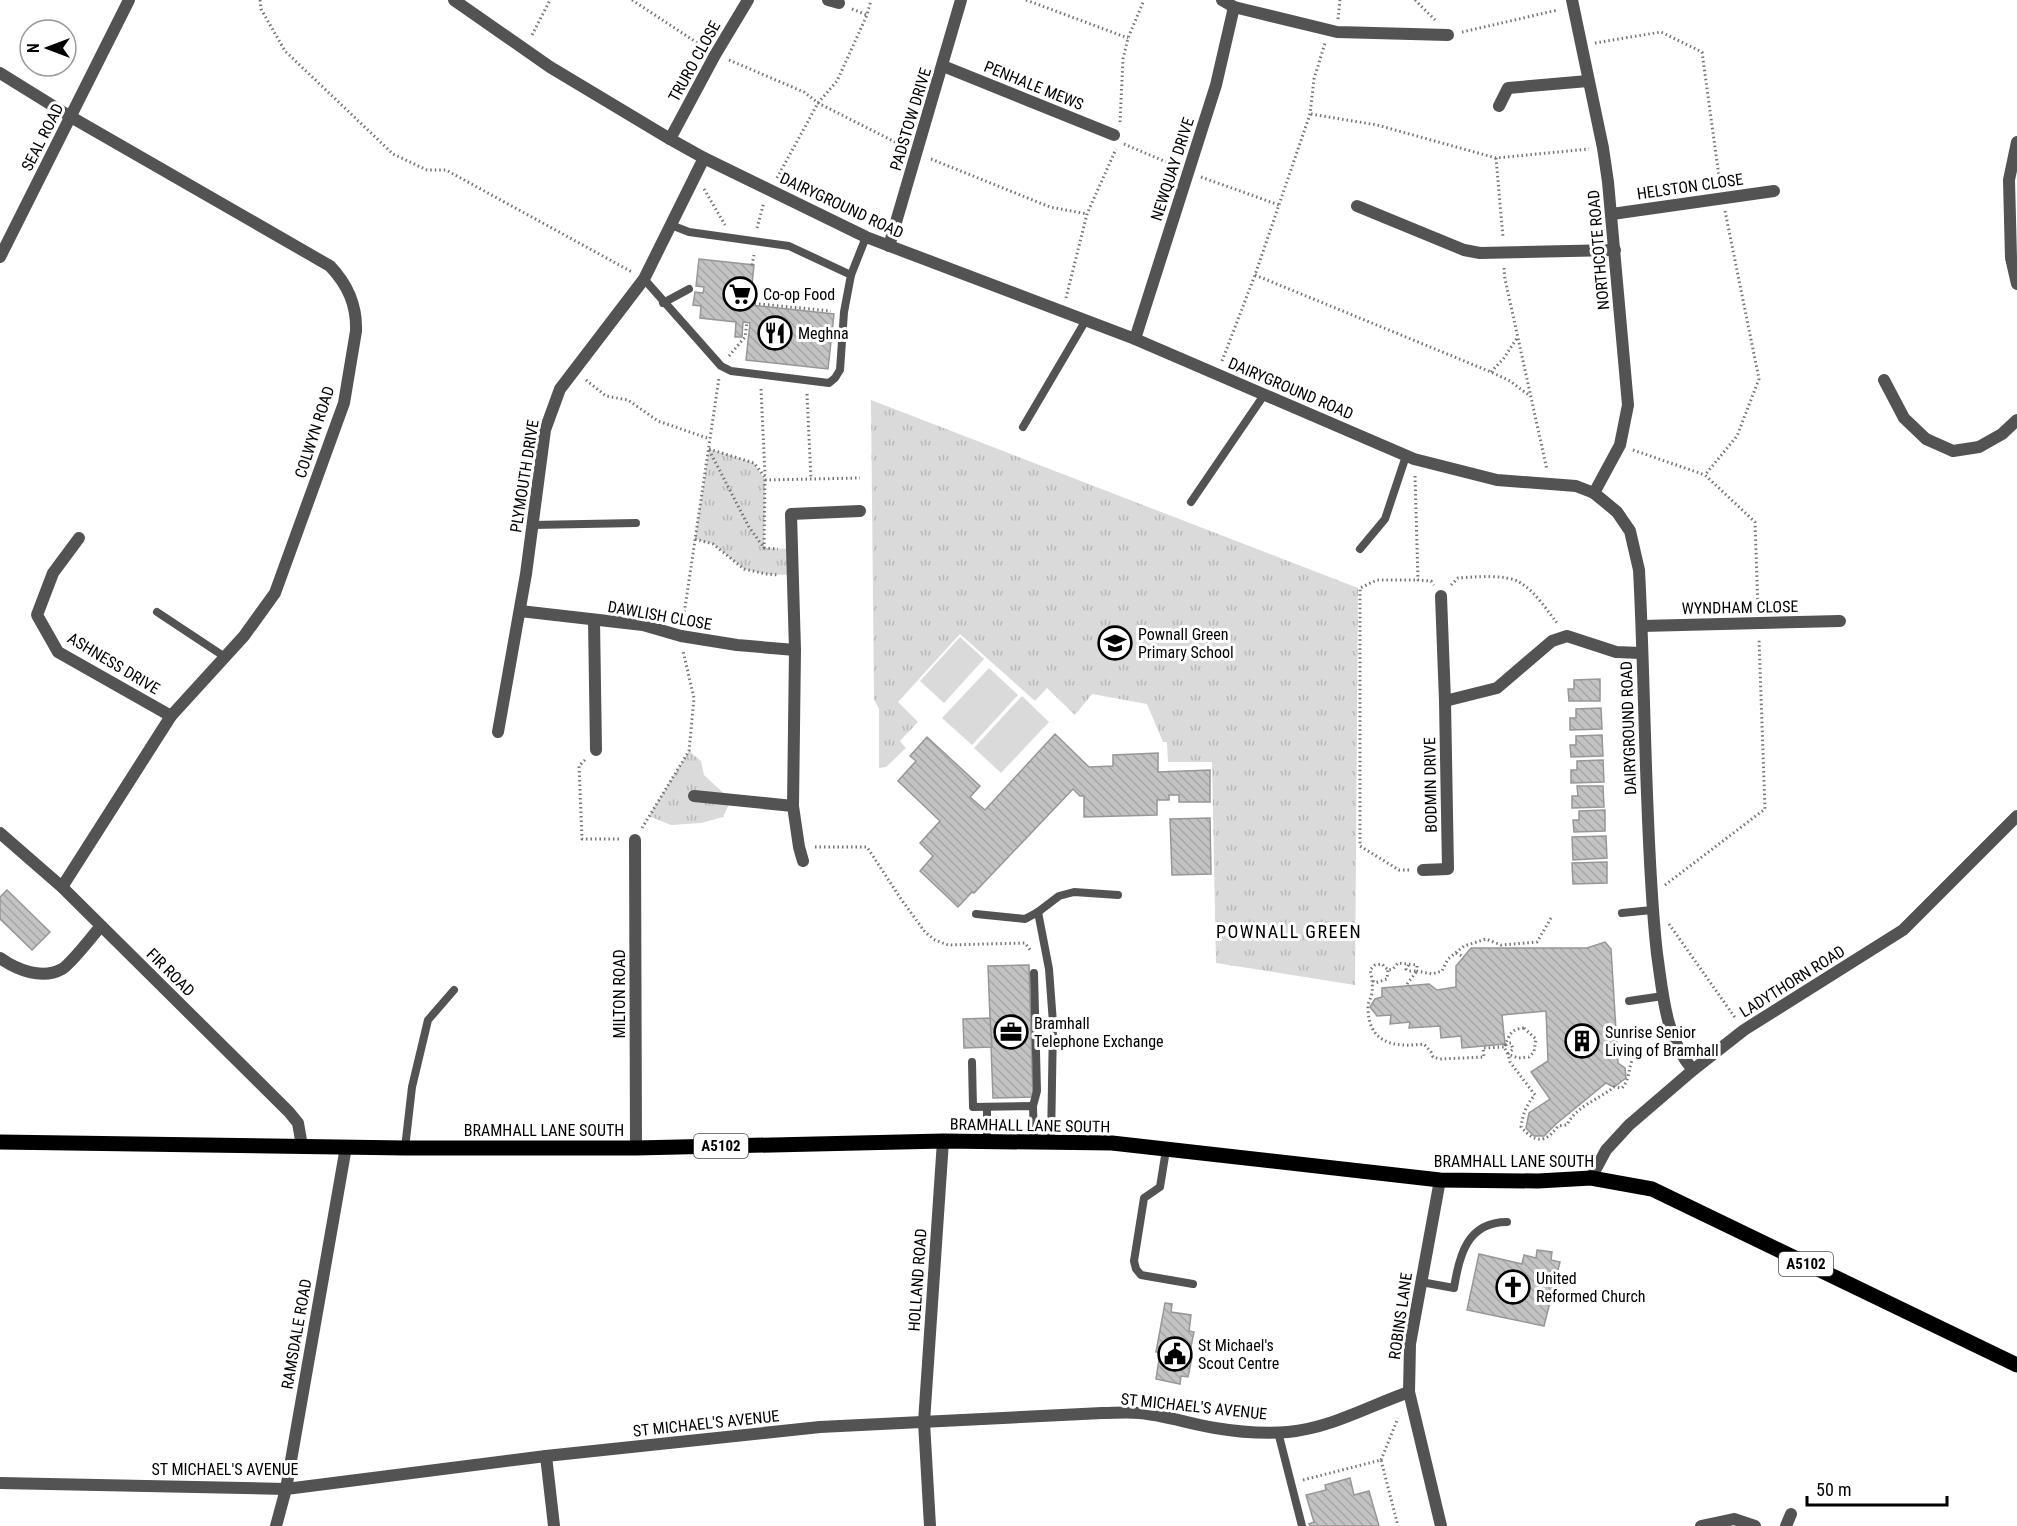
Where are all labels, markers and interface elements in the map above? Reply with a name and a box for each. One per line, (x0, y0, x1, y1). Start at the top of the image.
street label: TRURO CLOSE (664, 17, 724, 105)
north arrow (18, 18, 78, 78)
text: N (24, 43, 43, 53)
street label: PENHALE MEWS (981, 57, 1086, 114)
street label: PADSTOW DRIVE (886, 65, 935, 173)
street label: SEAL ROAD (17, 100, 67, 174)
street label: NEWQUAY DRIVE (1147, 115, 1198, 223)
street label: DAIRYGROUND ROAD (777, 169, 907, 242)
street label: HELSTON CLOSE (1636, 170, 1744, 203)
street label: NORTHCOTE ROAD (1584, 189, 1613, 311)
supermarket icon: Co-op Food (722, 276, 758, 312)
place label: Co-op Food (763, 285, 835, 304)
restaurant icon: Meghna (757, 315, 793, 351)
place label: Meghna (798, 324, 849, 343)
street label: DAIRYGROUND ROAD (1225, 354, 1356, 423)
street label: COLWYN ROAD (291, 384, 338, 481)
street label: PLYMOUTH DRIVE (506, 418, 543, 534)
street label: DAWLISH CLOSE (606, 597, 713, 634)
street label: WYNDHAM CLOSE (1681, 597, 1799, 618)
school or university icon: Pownall Green Primary School (1097, 625, 1133, 661)
place label: Pownall Green Primary School (1138, 625, 1234, 662)
street label: ASHNESS DRIVE (64, 628, 163, 698)
street label: DAIRYGROUND ROAD (1617, 661, 1640, 795)
street label: BODMIN DRIVE (1420, 737, 1441, 833)
district label: POWNALL GREEN (1216, 921, 1362, 942)
street label: LADYTHORN ROAD (1736, 941, 1848, 1021)
street label: FIR ROAD (143, 944, 199, 1000)
street label: MILTON ROAD (610, 949, 629, 1039)
office icon: Bramhall Telephone Exchange (993, 1014, 1029, 1050)
place label: Bramhall Telephone Exchange (1034, 1014, 1164, 1051)
building icon: Sunrise Senior Living of Bramhall (1564, 1023, 1600, 1059)
place label: Sunrise Senior Living of Bramhall (1605, 1023, 1719, 1060)
street label: BRAMHALL LANE SOUTH (950, 1115, 1110, 1136)
street label: BRAMHALL LANE SOUTH (464, 1121, 624, 1140)
road number: A5102 (694, 1134, 748, 1158)
street label: BRAMHALL LANE SOUTH (1434, 1152, 1594, 1171)
street label: HOLLAND ROAD (904, 1228, 931, 1332)
road number: A5102 (1779, 1252, 1833, 1276)
church icon: United Reformed Church (1495, 1269, 1531, 1305)
place label: United Reformed Church (1536, 1269, 1646, 1306)
street label: ROBINS LANE (1385, 1271, 1416, 1361)
street label: RAMSDALE ROAD (277, 1277, 316, 1391)
public building icon: St Michael's Scout Centre (1157, 1336, 1193, 1372)
place label: St Michael's Scout Centre (1198, 1336, 1279, 1373)
street label: ST MICHAEL'S AVENUE (1120, 1389, 1268, 1424)
street label: ST MICHAEL'S AVENUE (632, 1406, 780, 1441)
street label: ST MICHAEL'S AVENUE (151, 1460, 299, 1479)
scale bar (1807, 1469, 1946, 1507)
text: 50 m (1816, 1479, 1851, 1500)

